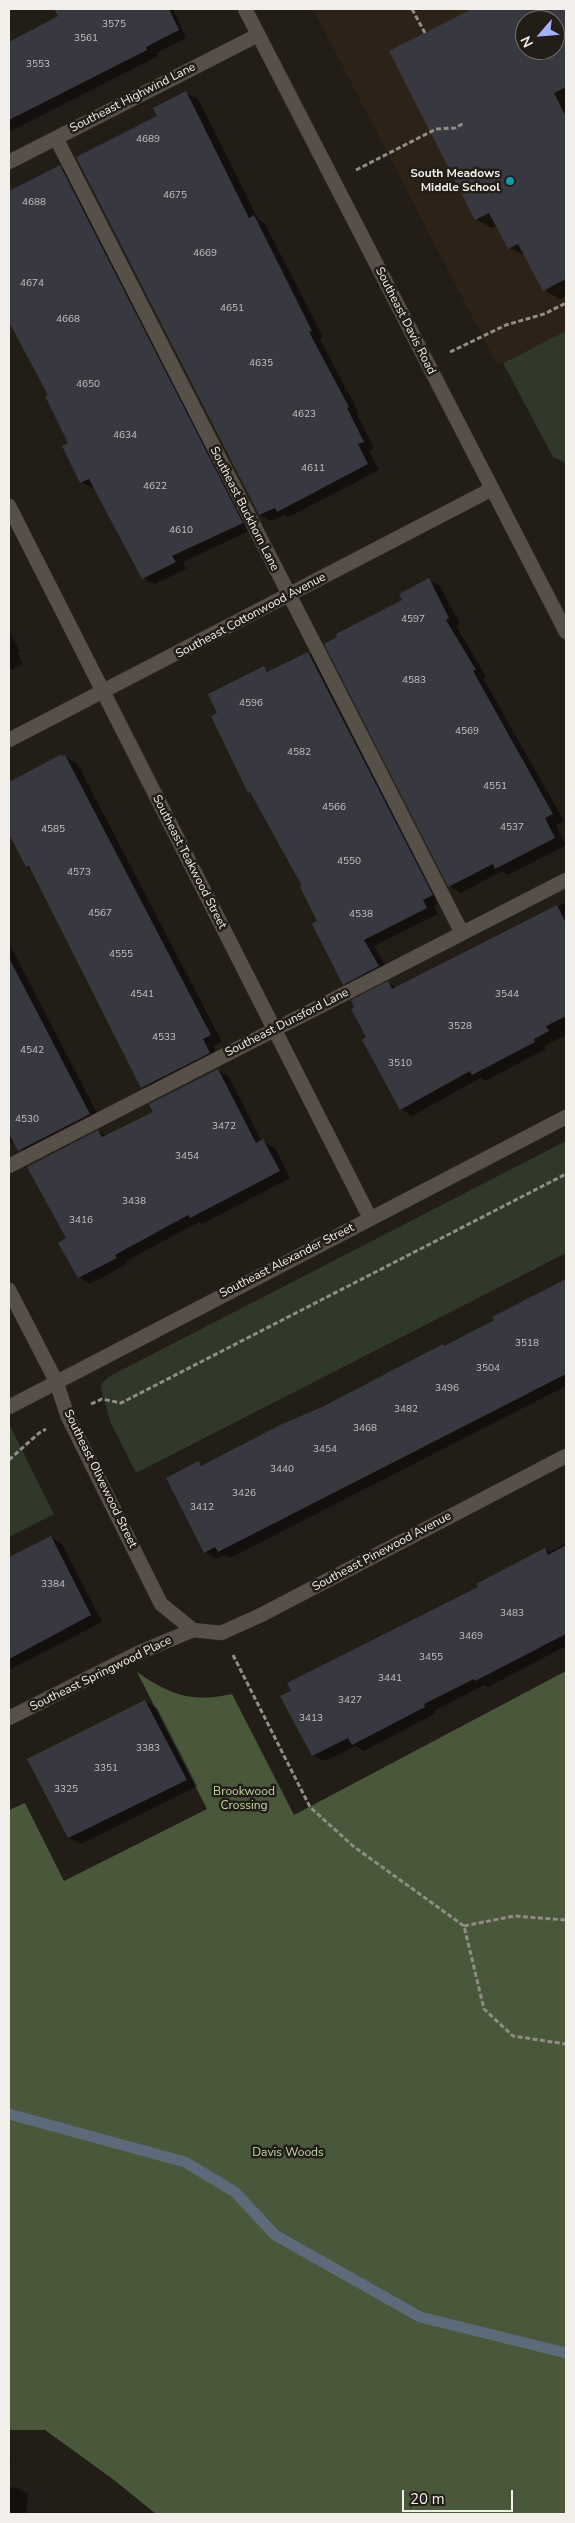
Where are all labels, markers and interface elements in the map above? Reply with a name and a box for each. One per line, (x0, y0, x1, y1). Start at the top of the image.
north arrow (515, 10, 565, 60)
house number: 3575 (102, 19, 126, 31)
house number: 3561 (74, 33, 98, 45)
text: N (516, 33, 538, 51)
house number: 3553 (26, 59, 50, 71)
street label: Southeast Highwind Lane (68, 60, 198, 136)
house number: 4689 (136, 134, 160, 146)
place label: South Meadows Middle School (410, 167, 500, 195)
marker: South Meadows Middle School (504, 175, 516, 187)
house number: 4675 (163, 190, 187, 202)
house number: 4688 (22, 197, 46, 209)
house number: 4669 (193, 248, 217, 260)
street label: Southeast Davis Road (372, 265, 438, 377)
house number: 4674 (20, 278, 44, 290)
house number: 4651 (220, 303, 244, 315)
house number: 4668 (56, 314, 80, 326)
house number: 4635 (249, 358, 273, 370)
house number: 4650 (76, 379, 100, 391)
house number: 4623 (292, 409, 316, 421)
house number: 4634 (113, 430, 137, 442)
street label: Southeast Buckhorn Lane (206, 444, 282, 574)
house number: 4611 (301, 463, 325, 475)
house number: 4622 (143, 481, 167, 493)
house number: 4610 (169, 525, 193, 537)
street label: Southeast Cottonwood Avenue (174, 570, 328, 662)
house number: 4597 (401, 614, 425, 626)
house number: 4583 (402, 675, 426, 687)
house number: 4596 (239, 698, 263, 710)
house number: 4569 (455, 726, 479, 738)
house number: 4582 (287, 747, 311, 759)
house number: 4551 (483, 781, 507, 793)
street label: Southeast Teakwood Street (149, 793, 229, 931)
house number: 4566 (322, 802, 346, 814)
house number: 4537 (500, 822, 524, 834)
house number: 4585 (41, 824, 65, 836)
house number: 4550 (337, 856, 361, 868)
house number: 4573 (67, 867, 91, 879)
house number: 4567 (88, 908, 112, 920)
house number: 4538 (349, 909, 373, 921)
house number: 4555 (109, 949, 133, 961)
street label: Southeast Dunsford Lane (223, 986, 351, 1060)
house number: 4541 (130, 989, 154, 1001)
house number: 3544 (495, 989, 519, 1001)
house number: 3528 (448, 1021, 472, 1033)
house number: 4533 (152, 1032, 176, 1044)
house number: 4542 (20, 1045, 44, 1057)
house number: 3510 (388, 1058, 412, 1070)
house number: 4530 (15, 1114, 39, 1126)
house number: 3472 (212, 1121, 236, 1133)
house number: 3454 (175, 1151, 199, 1163)
house number: 3438 (122, 1196, 146, 1208)
house number: 3416 (69, 1215, 93, 1227)
street label: Southeast Alexander Street (217, 1221, 357, 1301)
house number: 3518 (515, 1338, 539, 1350)
house number: 3504 (476, 1363, 500, 1375)
house number: 3496 (435, 1383, 459, 1395)
house number: 3482 (394, 1404, 418, 1416)
street label: Southeast Olivewood Street (60, 1408, 140, 1550)
house number: 3468 (353, 1423, 377, 1435)
house number: 3454 (313, 1444, 337, 1456)
house number: 3440 (270, 1464, 294, 1476)
house number: 3426 (232, 1488, 256, 1500)
house number: 3412 (190, 1502, 214, 1514)
street label: Southeast Pinewood Avenue (310, 1509, 454, 1595)
house number: 3384 (41, 1579, 65, 1591)
house number: 3483 (500, 1608, 524, 1620)
house number: 3469 (459, 1631, 483, 1643)
street label: Southeast Springwood Place (28, 1633, 174, 1715)
house number: 3455 (419, 1652, 443, 1664)
house number: 3441 (378, 1673, 402, 1685)
house number: 3427 (338, 1695, 362, 1707)
house number: 3413 (299, 1713, 323, 1725)
house number: 3383 (136, 1743, 160, 1755)
house number: 3351 (94, 1763, 118, 1775)
house number: 3325 (54, 1784, 78, 1796)
park label: Brookwood Crossing (213, 1785, 275, 1813)
park label: Davis Woods (252, 2146, 324, 2160)
scale bar (405, 2480, 516, 2512)
text: 20 m (410, 2489, 445, 2509)

